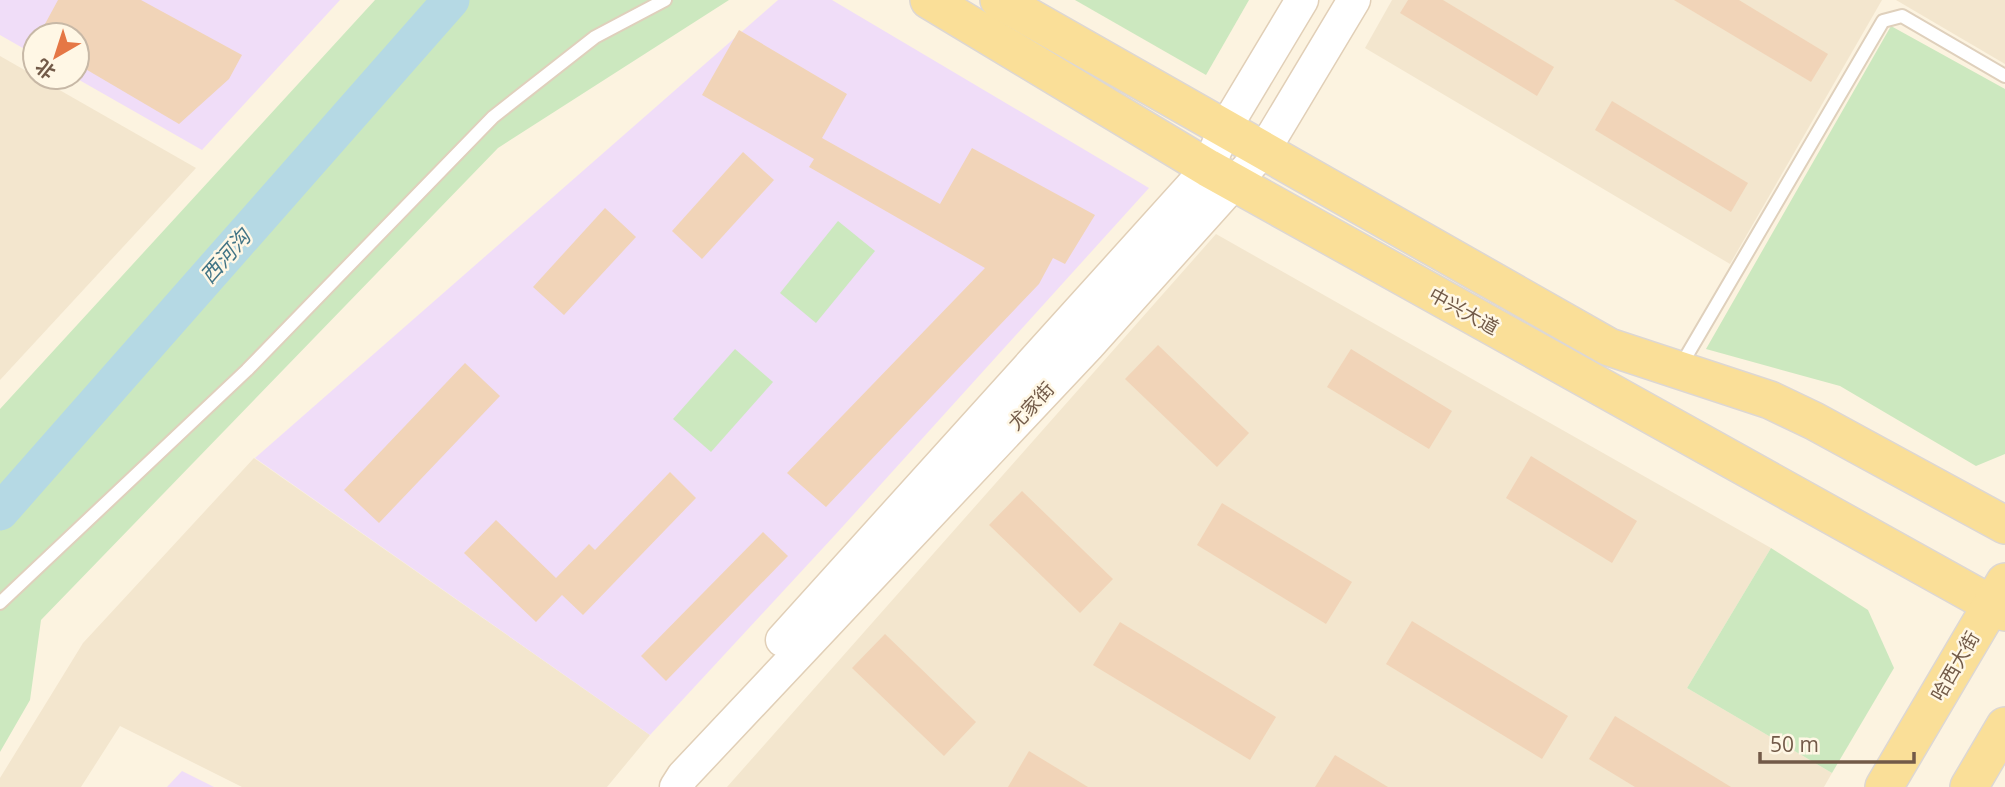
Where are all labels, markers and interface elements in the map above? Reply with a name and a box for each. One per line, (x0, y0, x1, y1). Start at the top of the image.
north arrow (21, 21, 91, 91)
text: 北 (30, 53, 61, 85)
water label: 西河沟 (194, 222, 258, 289)
street label: 中兴大道 (1424, 281, 1504, 341)
street label: 尤家街 (1002, 376, 1060, 436)
street label: 哈西大街 (1925, 627, 1985, 705)
scale bar (1760, 720, 1914, 764)
text: 50 m (1770, 730, 1819, 758)

